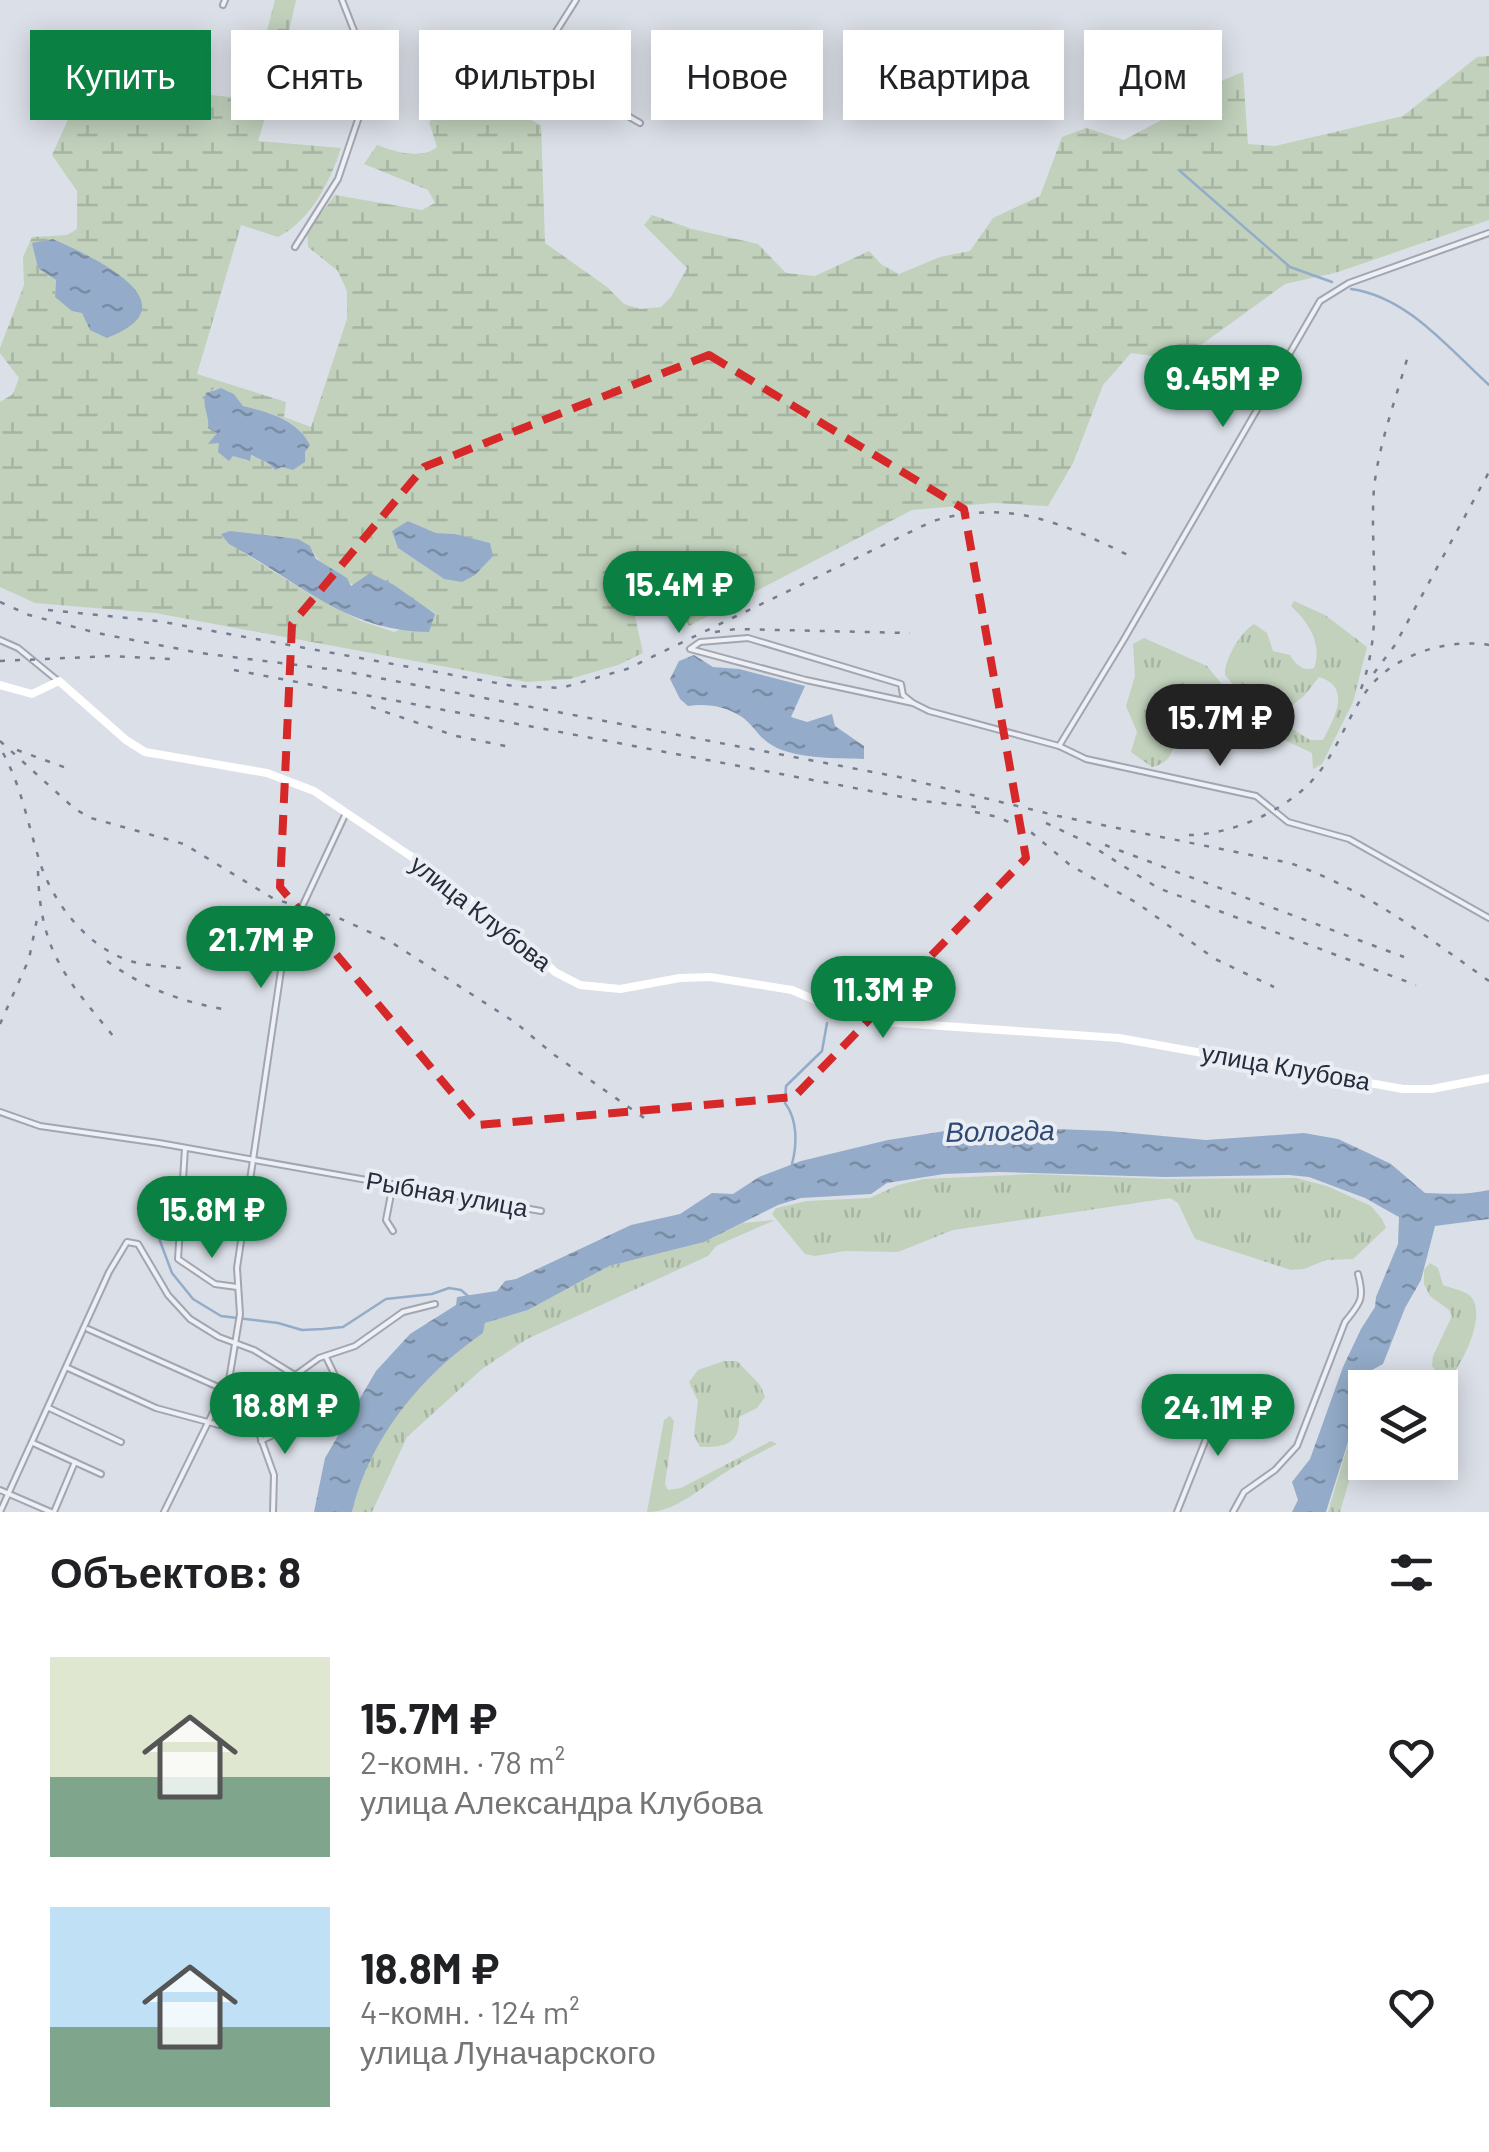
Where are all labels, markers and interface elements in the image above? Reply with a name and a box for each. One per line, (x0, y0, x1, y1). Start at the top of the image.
chip: Купить (30, 30, 211, 120)
chip: Снять (231, 30, 399, 120)
chip: Фильтры (419, 30, 631, 120)
chip: Новое (651, 30, 823, 120)
chip: Квартира (843, 30, 1064, 120)
chip: Дом (1084, 30, 1222, 120)
pin: 9.45M ₽ (1131, 345, 1315, 430)
text: 9.45M ₽ (1166, 358, 1280, 396)
pin: 15.4M ₽ (587, 551, 771, 636)
text: 15.4M ₽ (625, 564, 733, 602)
pin: 15.7M ₽ (1128, 684, 1312, 769)
text: 15.7M ₽ (1168, 697, 1272, 735)
street label: улица Клубова (405, 848, 558, 977)
pin: 21.7M ₽ (169, 906, 353, 991)
text: 21.7M ₽ (208, 919, 314, 957)
pin: 11.3M ₽ (791, 956, 975, 1041)
text: 11.3M ₽ (833, 969, 933, 1007)
street label: улица Клубова (1199, 1036, 1373, 1096)
water label: Вологда (945, 1112, 1055, 1148)
street label: Рыбная улица (364, 1164, 531, 1222)
pin: 15.8M ₽ (120, 1176, 304, 1261)
text: 15.8M ₽ (159, 1189, 265, 1227)
map controls (1348, 1370, 1458, 1480)
button: layers (1348, 1370, 1458, 1480)
pin: 18.8M ₽ (193, 1372, 377, 1457)
pin: 24.1M ₽ (1126, 1374, 1310, 1459)
text: 18.8M ₽ (232, 1385, 338, 1423)
text: 24.1M ₽ (1164, 1387, 1272, 1425)
icon: filters (1384, 1545, 1439, 1600)
text: Объектов: 8 (50, 1546, 301, 1596)
text: 15.7M ₽ (360, 1692, 498, 1742)
icon: home (130, 1697, 250, 1817)
icon: heart (1384, 1730, 1439, 1785)
text: 2-комн. · 78 m² (360, 1742, 565, 1780)
text: улица Александра Клубова (360, 1782, 763, 1820)
text: 18.8M ₽ (360, 1942, 500, 1992)
icon: home (130, 1947, 250, 2067)
icon: heart (1384, 1980, 1439, 2035)
text: 4-комн. · 124 m² (360, 1992, 580, 2030)
text: улица Луначарского (360, 2032, 656, 2070)

